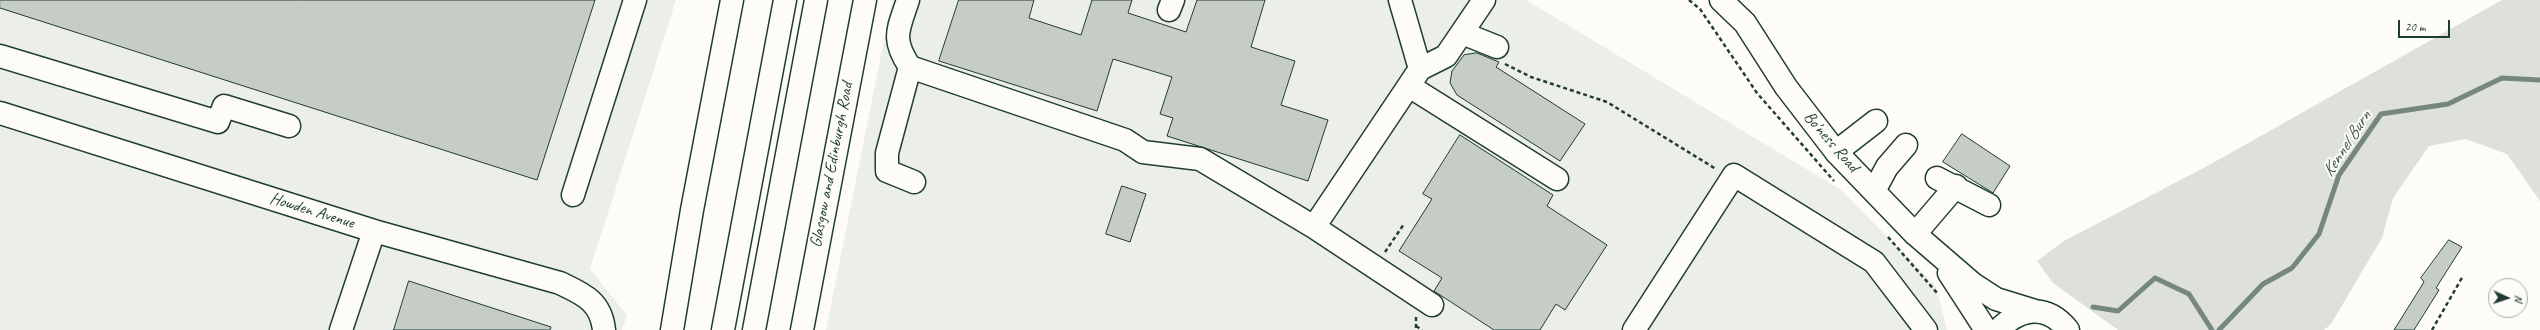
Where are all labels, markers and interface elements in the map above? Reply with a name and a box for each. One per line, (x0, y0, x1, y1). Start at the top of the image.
scale bar (2400, 12, 2452, 38)
text: 20 m (2405, 19, 2425, 35)
street label: Glasgow and Edinburgh Road (806, 81, 858, 249)
street label: Bo'ness Road (1799, 107, 1863, 177)
water label: Kennel Burn (2318, 107, 2376, 181)
street label: Howden Avenue (267, 188, 357, 234)
north arrow (2488, 278, 2528, 318)
text: N (2512, 295, 2526, 302)

